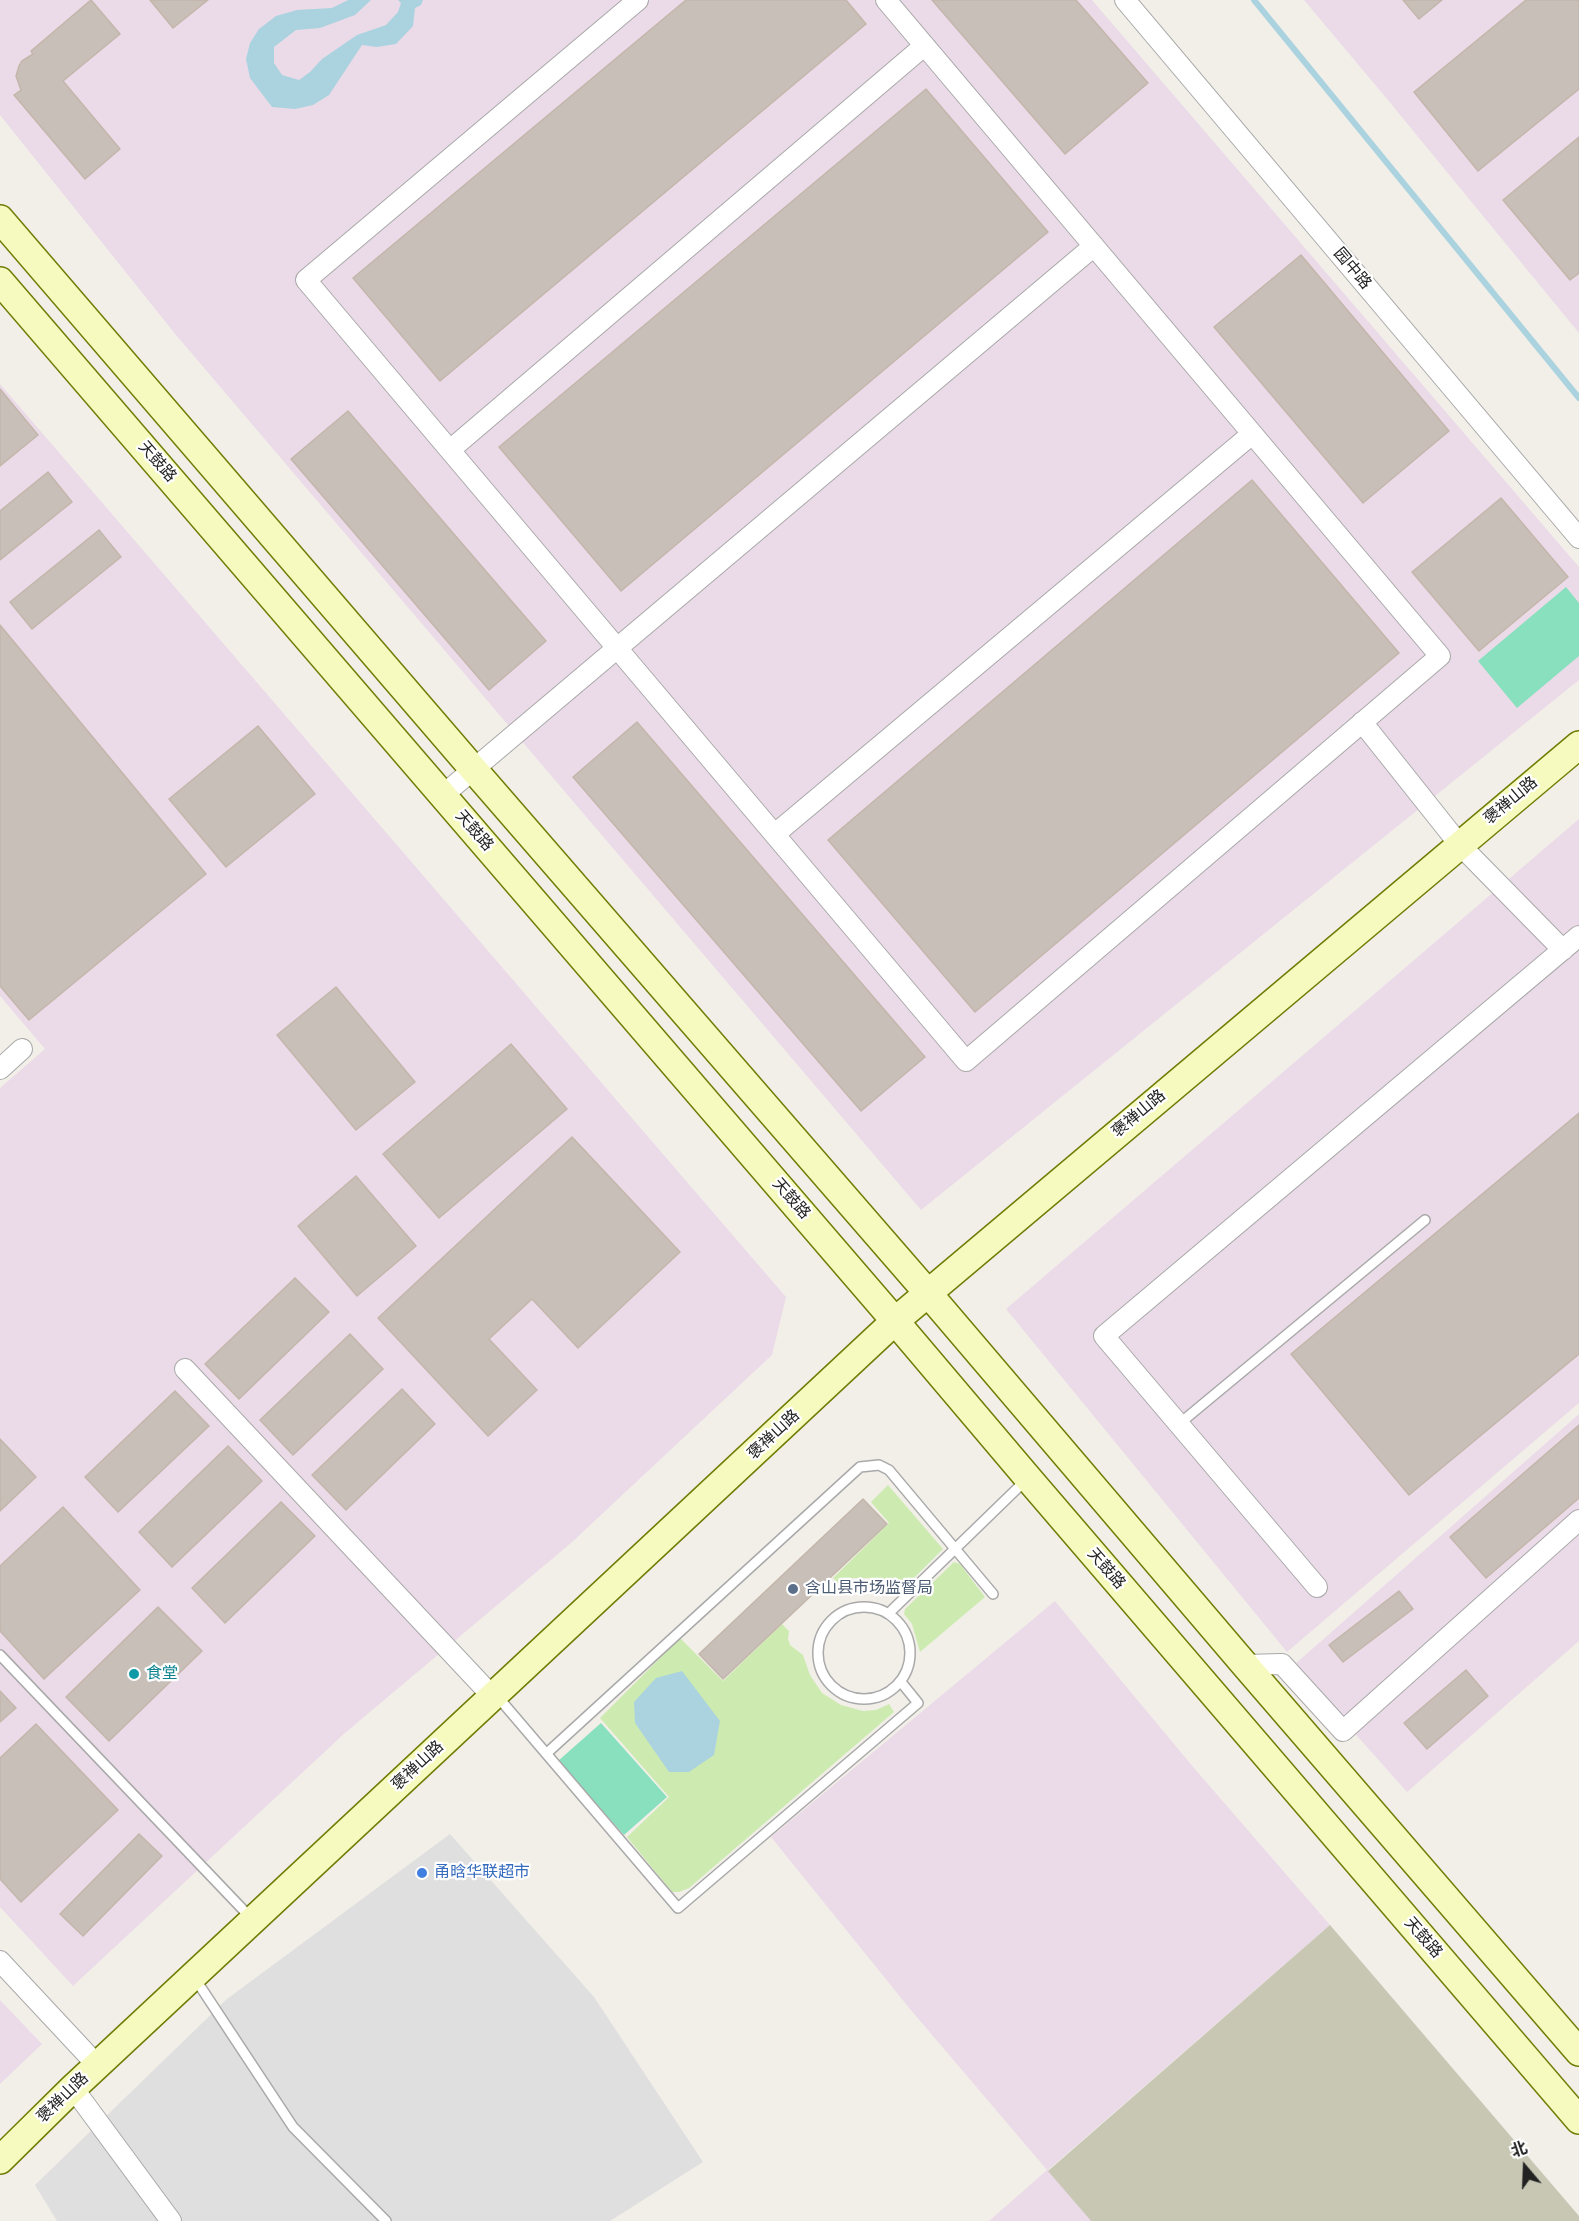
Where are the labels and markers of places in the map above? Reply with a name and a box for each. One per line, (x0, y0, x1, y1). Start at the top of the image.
place label: 含山县市场监督局 (805, 1579, 933, 1599)
marker: 含山县市场监督局 (786, 1582, 800, 1596)
place label: 食堂 (146, 1664, 178, 1684)
marker: 食堂 (127, 1667, 141, 1681)
place label: 甬晗华联超市 (434, 1863, 530, 1883)
marker: 甬晗华联超市 (415, 1866, 429, 1880)

